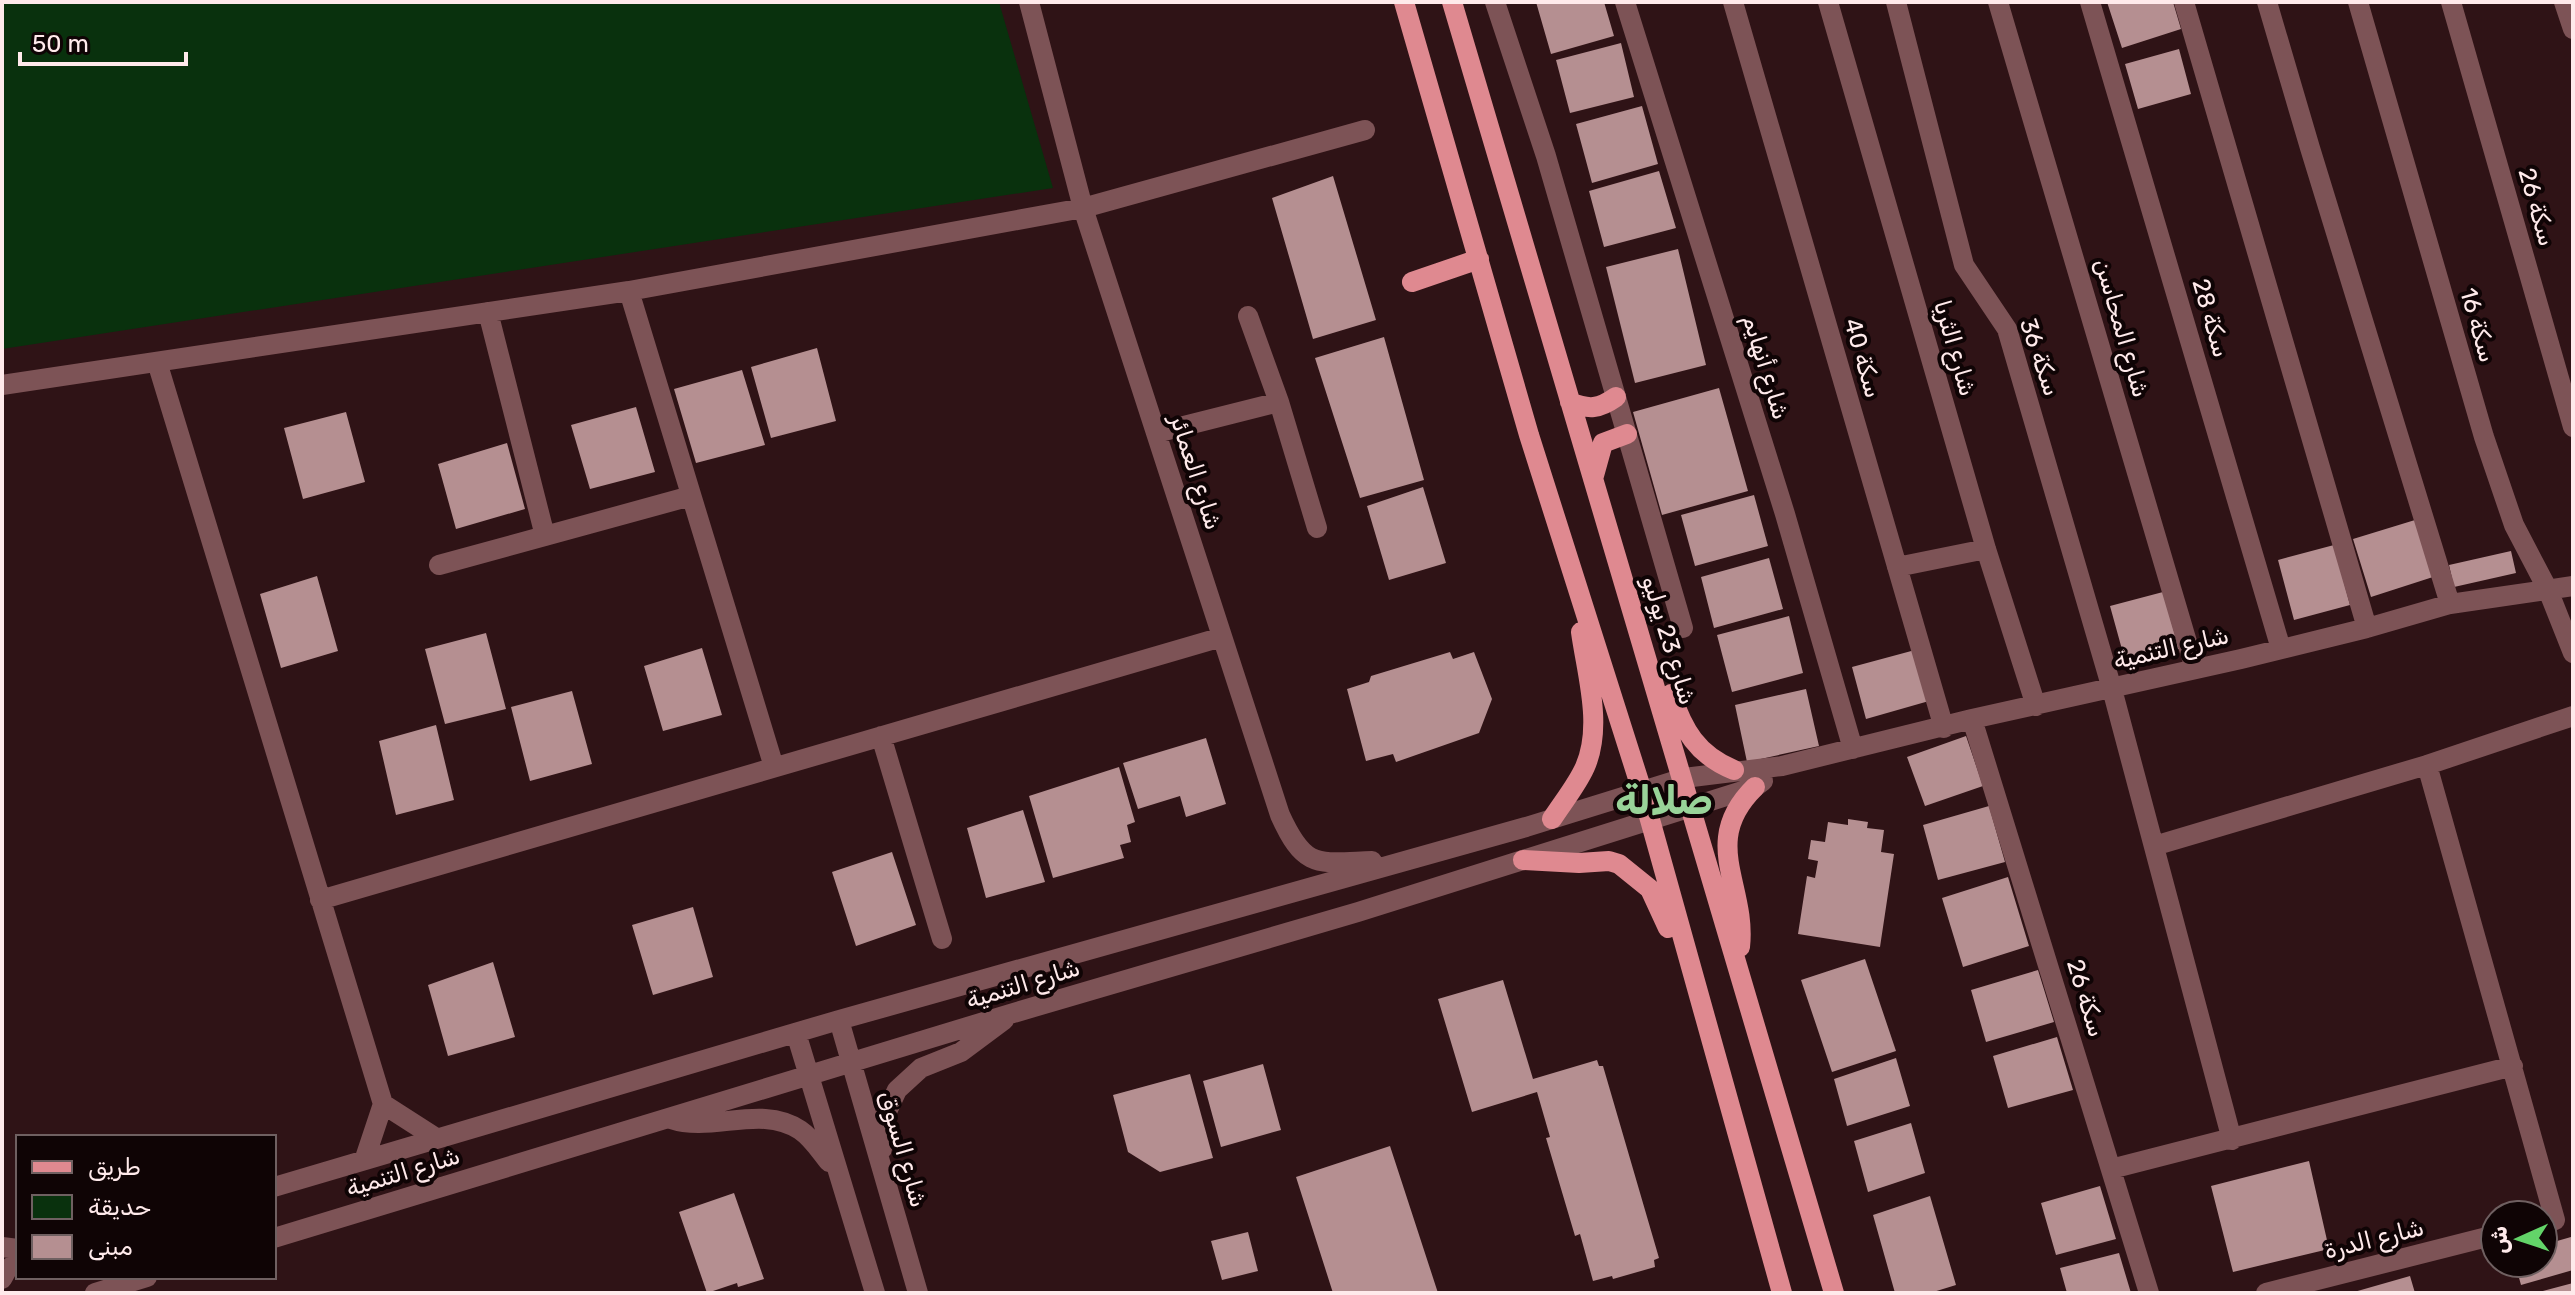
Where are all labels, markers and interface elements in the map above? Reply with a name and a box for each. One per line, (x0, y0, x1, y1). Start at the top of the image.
scale bar (20, 16, 186, 66)
text: 50 m (32, 30, 89, 58)
street label: سكة 26 (2513, 165, 2561, 249)
street label: شارع المحاسن (2087, 255, 2155, 401)
street label: سكة 28 (2186, 275, 2236, 361)
street label: سكة 16 (2454, 285, 2502, 365)
street label: شارع الثريا (1926, 297, 1982, 400)
street label: شارع أنهايم (1735, 311, 1795, 423)
street label: سكة 40 (1838, 315, 1888, 401)
street label: سكة 36 (2014, 315, 2066, 399)
street label: شارع العمائر (1162, 409, 1228, 534)
street label: شارع 23 يوليو (1634, 572, 1702, 709)
street label: شارع التنمية (2111, 621, 2232, 677)
district label: صلالة (1615, 777, 1713, 824)
street label: شارع التنمية (963, 953, 1084, 1016)
street label: سكة 26 (2061, 956, 2111, 1040)
street label: شارع السوق (871, 1087, 933, 1211)
legend (16, 1135, 276, 1279)
street label: شارع التنمية (343, 1141, 464, 1204)
text: طريق (88, 1153, 141, 1181)
text: حديقة (88, 1193, 151, 1221)
north arrow (2479, 1199, 2559, 1279)
street label: شارع الدرة (2321, 1213, 2427, 1267)
text: ش (2485, 1225, 2514, 1255)
text: مبنى (88, 1233, 133, 1261)

